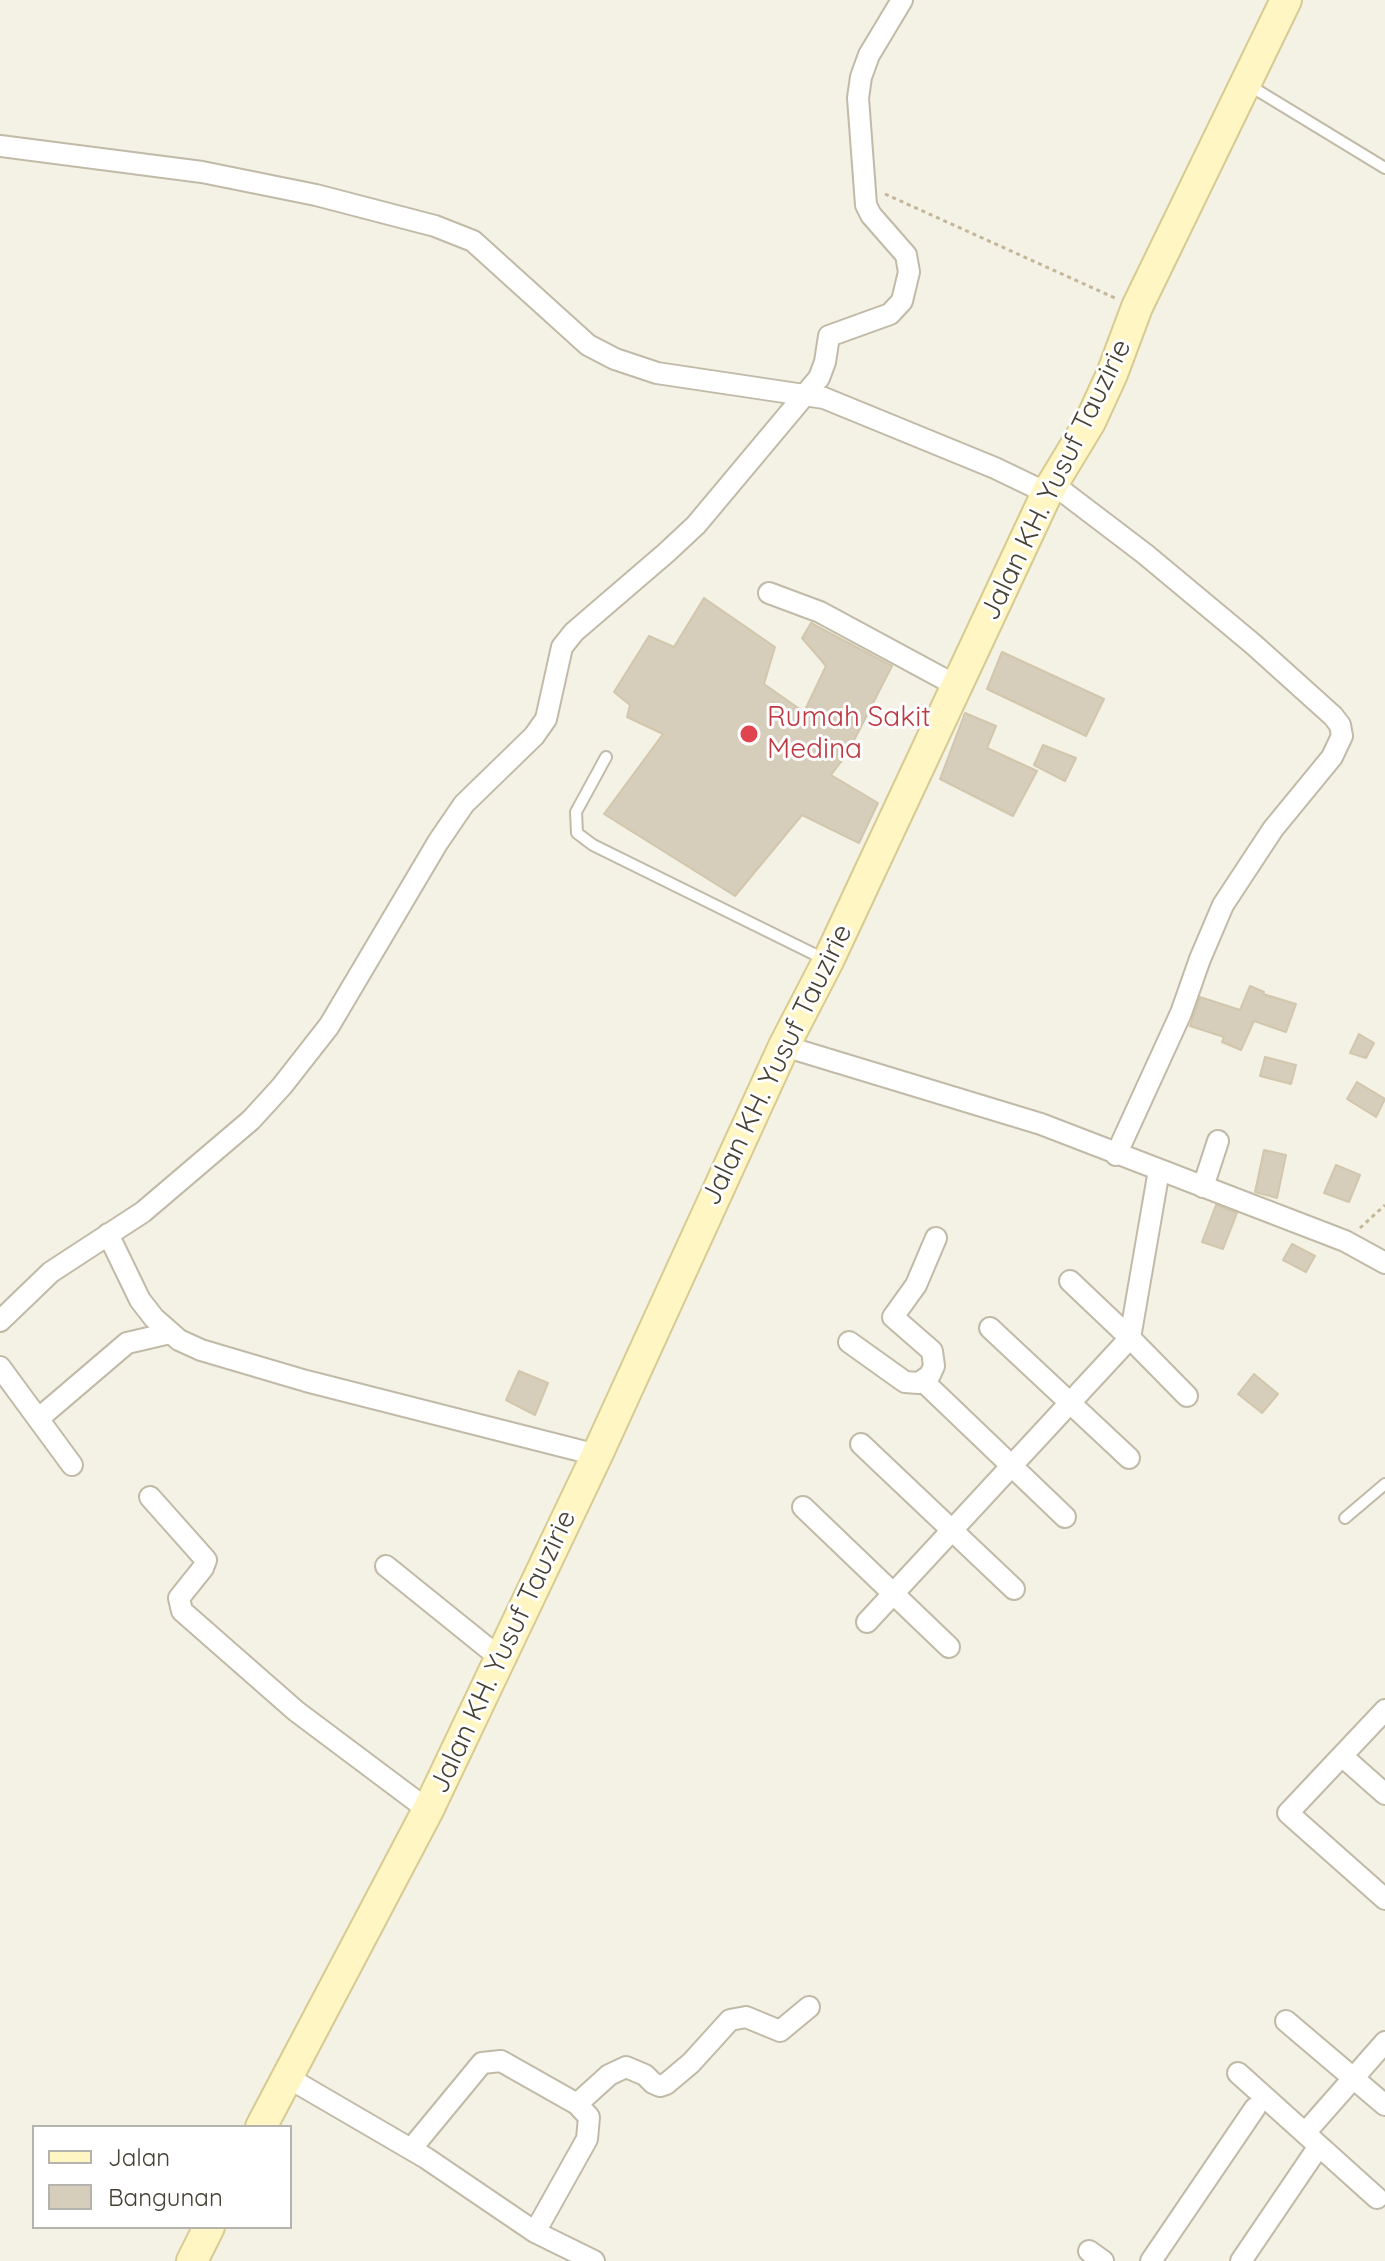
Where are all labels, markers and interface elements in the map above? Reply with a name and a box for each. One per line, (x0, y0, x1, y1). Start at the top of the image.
street label: Jalan KH. Yusuf Tauzirie (973, 334, 1139, 626)
place label: Rumah Sakit Medina (767, 701, 931, 767)
marker: Rumah Sakit Medina (738, 723, 760, 745)
street label: Jalan KH. Yusuf Tauzirie (694, 919, 860, 1211)
street label: Jalan KH. Yusuf Tauzirie (423, 1505, 583, 1799)
legend (32, 2125, 292, 2229)
text: Jalan (108, 2142, 170, 2172)
text: Bangunan (108, 2182, 223, 2212)

